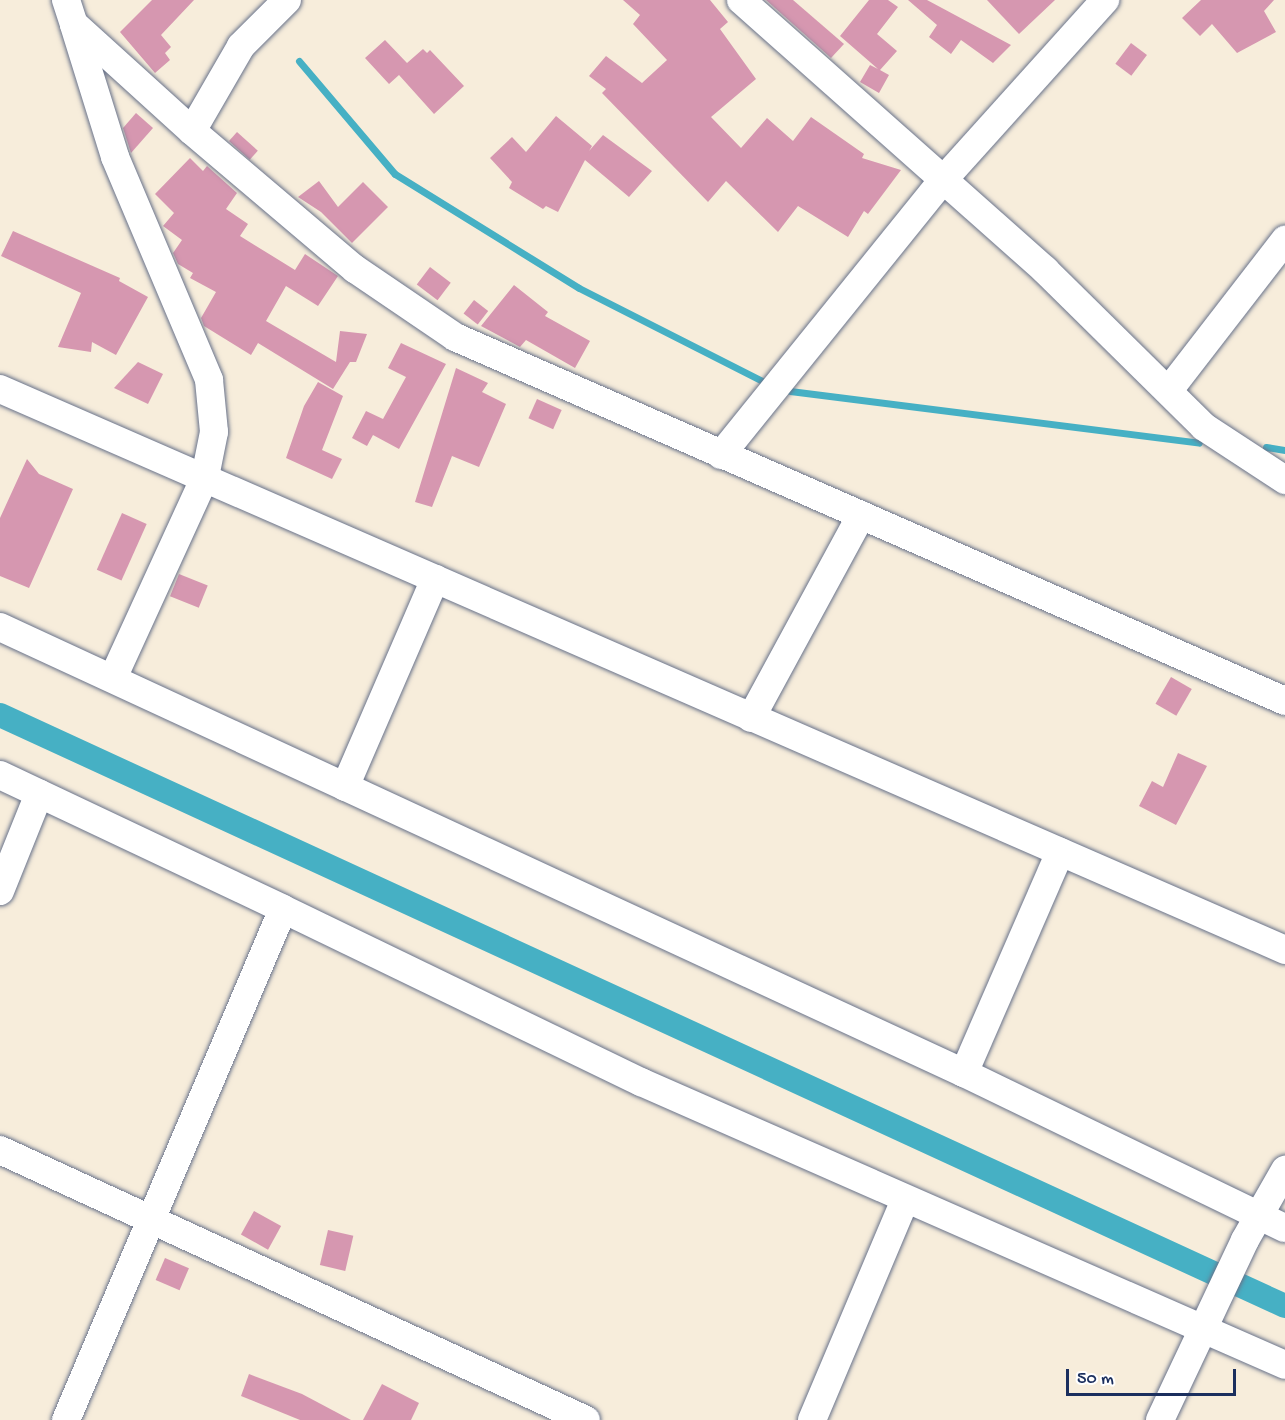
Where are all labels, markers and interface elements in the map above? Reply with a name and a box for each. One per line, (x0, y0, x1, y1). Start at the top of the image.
scale bar (1069, 1357, 1238, 1395)
text: 50 m (1077, 1369, 1114, 1390)

